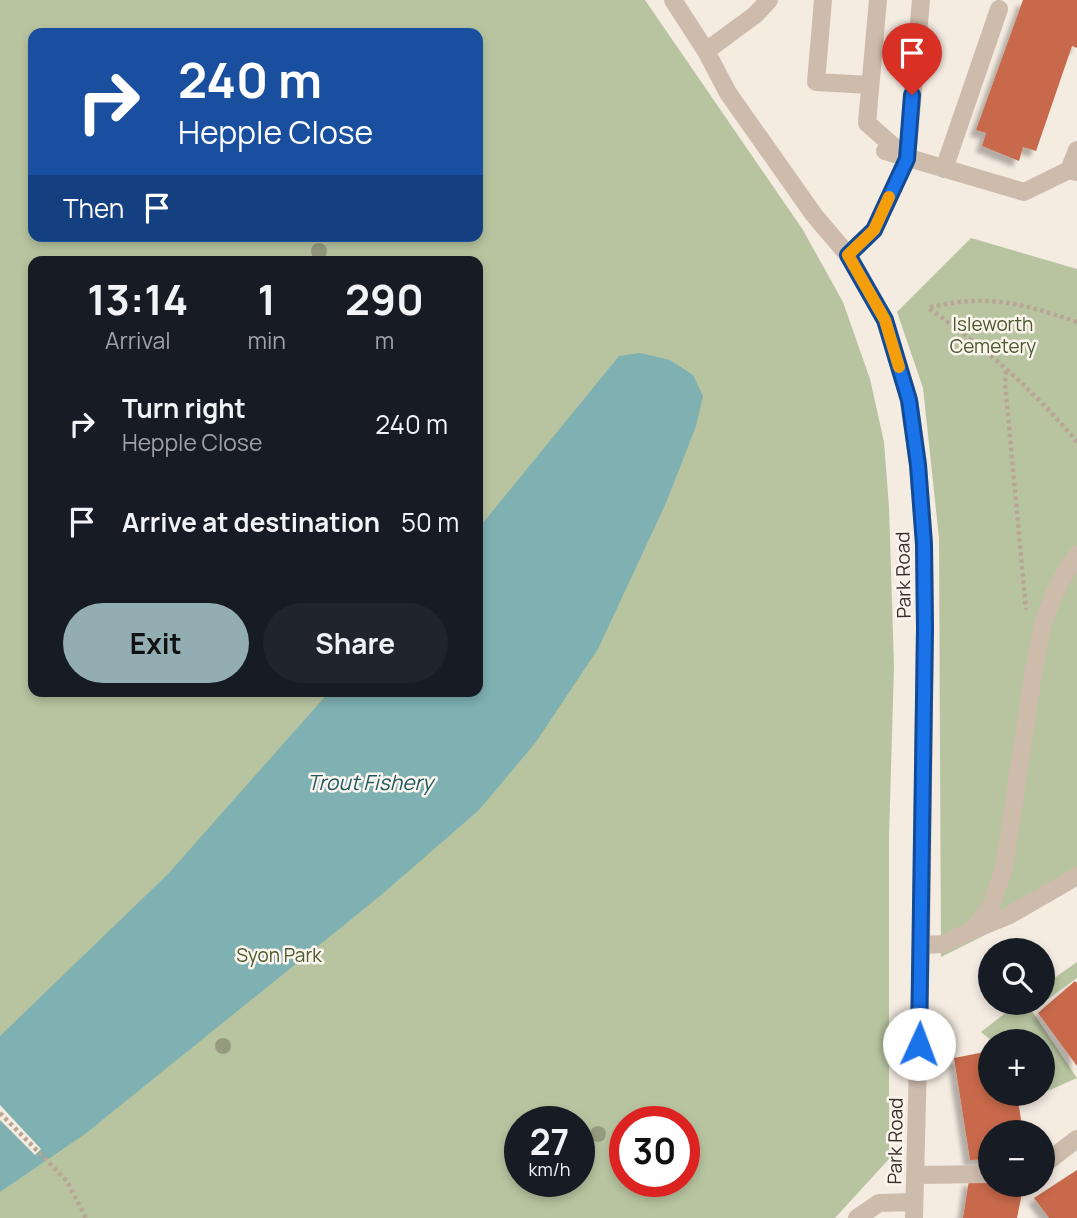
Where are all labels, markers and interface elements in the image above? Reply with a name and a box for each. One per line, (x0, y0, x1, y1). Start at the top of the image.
pin (882, 23, 942, 95)
icon: arrive (893, 34, 931, 72)
text: 240 m (178, 46, 322, 113)
icon: right (63, 56, 154, 147)
text: Hepple Close (178, 110, 373, 154)
icon: arrive (138, 189, 176, 227)
text: Then (63, 190, 124, 226)
text: 13:14 (87, 270, 188, 328)
text: 1 (257, 270, 276, 328)
text: 290 (345, 270, 424, 328)
park label: Isleworth Cemetery (950, 311, 1036, 359)
text: Arrival (105, 324, 171, 356)
text: min (247, 324, 286, 356)
text: m (375, 324, 394, 356)
text: Turn right (122, 390, 246, 426)
icon: right (63, 405, 101, 443)
text: 240 m (375, 406, 448, 442)
text: Hepple Close (122, 426, 262, 458)
icon: arrive (63, 503, 101, 541)
text: Arrive at destination (122, 504, 380, 540)
text: 50 m (401, 504, 459, 540)
street label: Park Road (889, 531, 917, 619)
button: Exit (63, 603, 249, 683)
button: Share (263, 603, 448, 683)
water label: Trout Fishery (307, 768, 436, 796)
map controls (978, 938, 1055, 1197)
button: search (978, 938, 1055, 1015)
park label: Syon Park (236, 942, 322, 968)
position arrow (882, 1007, 956, 1081)
button: + (978, 1029, 1055, 1106)
street label: Park Road (881, 1097, 909, 1185)
speed limit sign: 30 (609, 1106, 700, 1197)
text: 27 (530, 1118, 569, 1166)
button: − (978, 1120, 1055, 1197)
text: km/h (529, 1157, 570, 1181)

